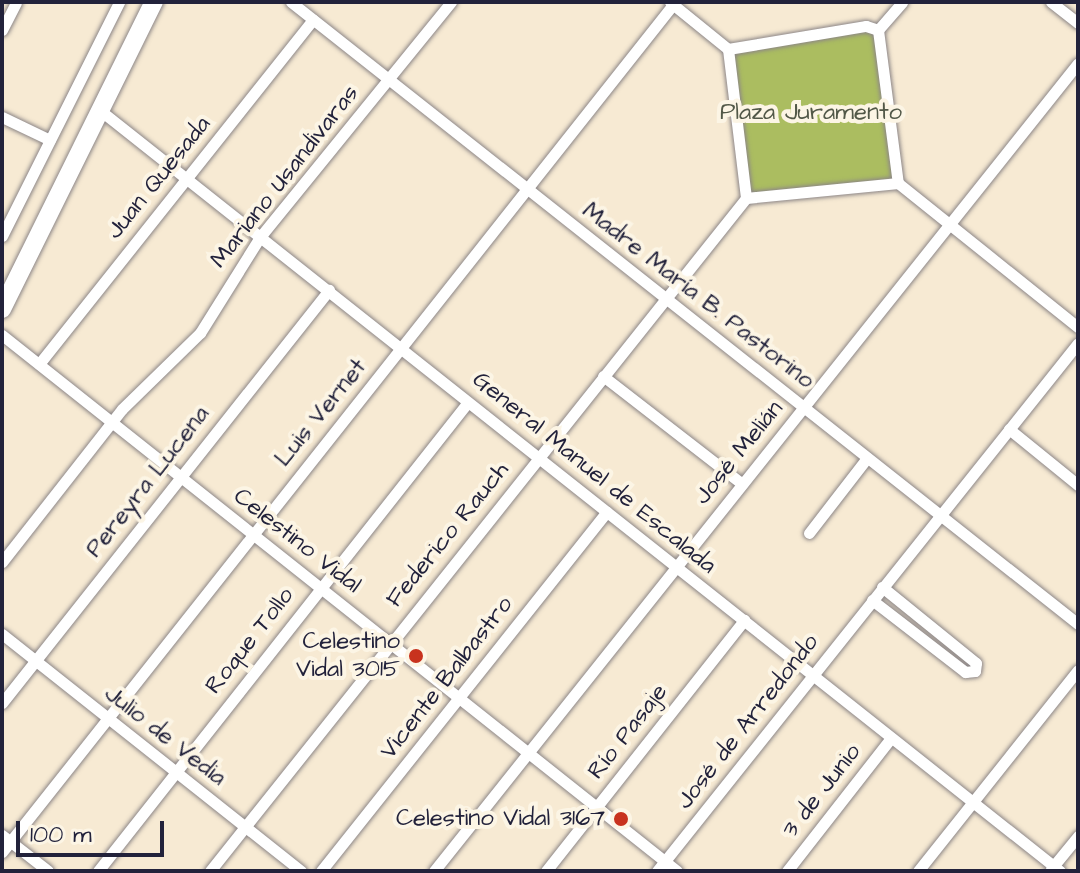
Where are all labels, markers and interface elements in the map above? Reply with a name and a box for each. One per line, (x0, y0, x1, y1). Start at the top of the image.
street label: Mariano Usandivaras (205, 80, 365, 274)
park label: Plaza Juramento (720, 99, 902, 127)
street label: Juan Quesada (101, 111, 217, 245)
street label: Madre María B. Pastorino (576, 197, 820, 395)
street label: Luis Vernet (269, 353, 373, 473)
street label: General Manuel de Escalada (466, 366, 722, 580)
street label: José Melián (688, 395, 790, 511)
street label: Pereyra Lucena (80, 401, 216, 563)
street label: Federico Rauch (381, 457, 515, 613)
street label: Celestino Vidal (227, 482, 367, 600)
street label: Roque Tollo (199, 582, 301, 700)
street label: Vicente Balbastro (375, 591, 519, 765)
place label: Celestino Vidal 3015 (296, 628, 400, 684)
street label: José de Arredondo (671, 629, 825, 815)
marker: Celestino Vidal 3015 (407, 647, 425, 665)
street label: Río Pasaje (582, 679, 674, 785)
street label: Julio de Vedia (98, 680, 232, 792)
street label: 3 de Junio (777, 739, 867, 843)
scale bar (20, 805, 168, 855)
place label: Celestino Vidal 3167 (396, 805, 605, 833)
marker: Celestino Vidal 3167 (612, 810, 630, 828)
text: 100 m (30, 818, 92, 852)

